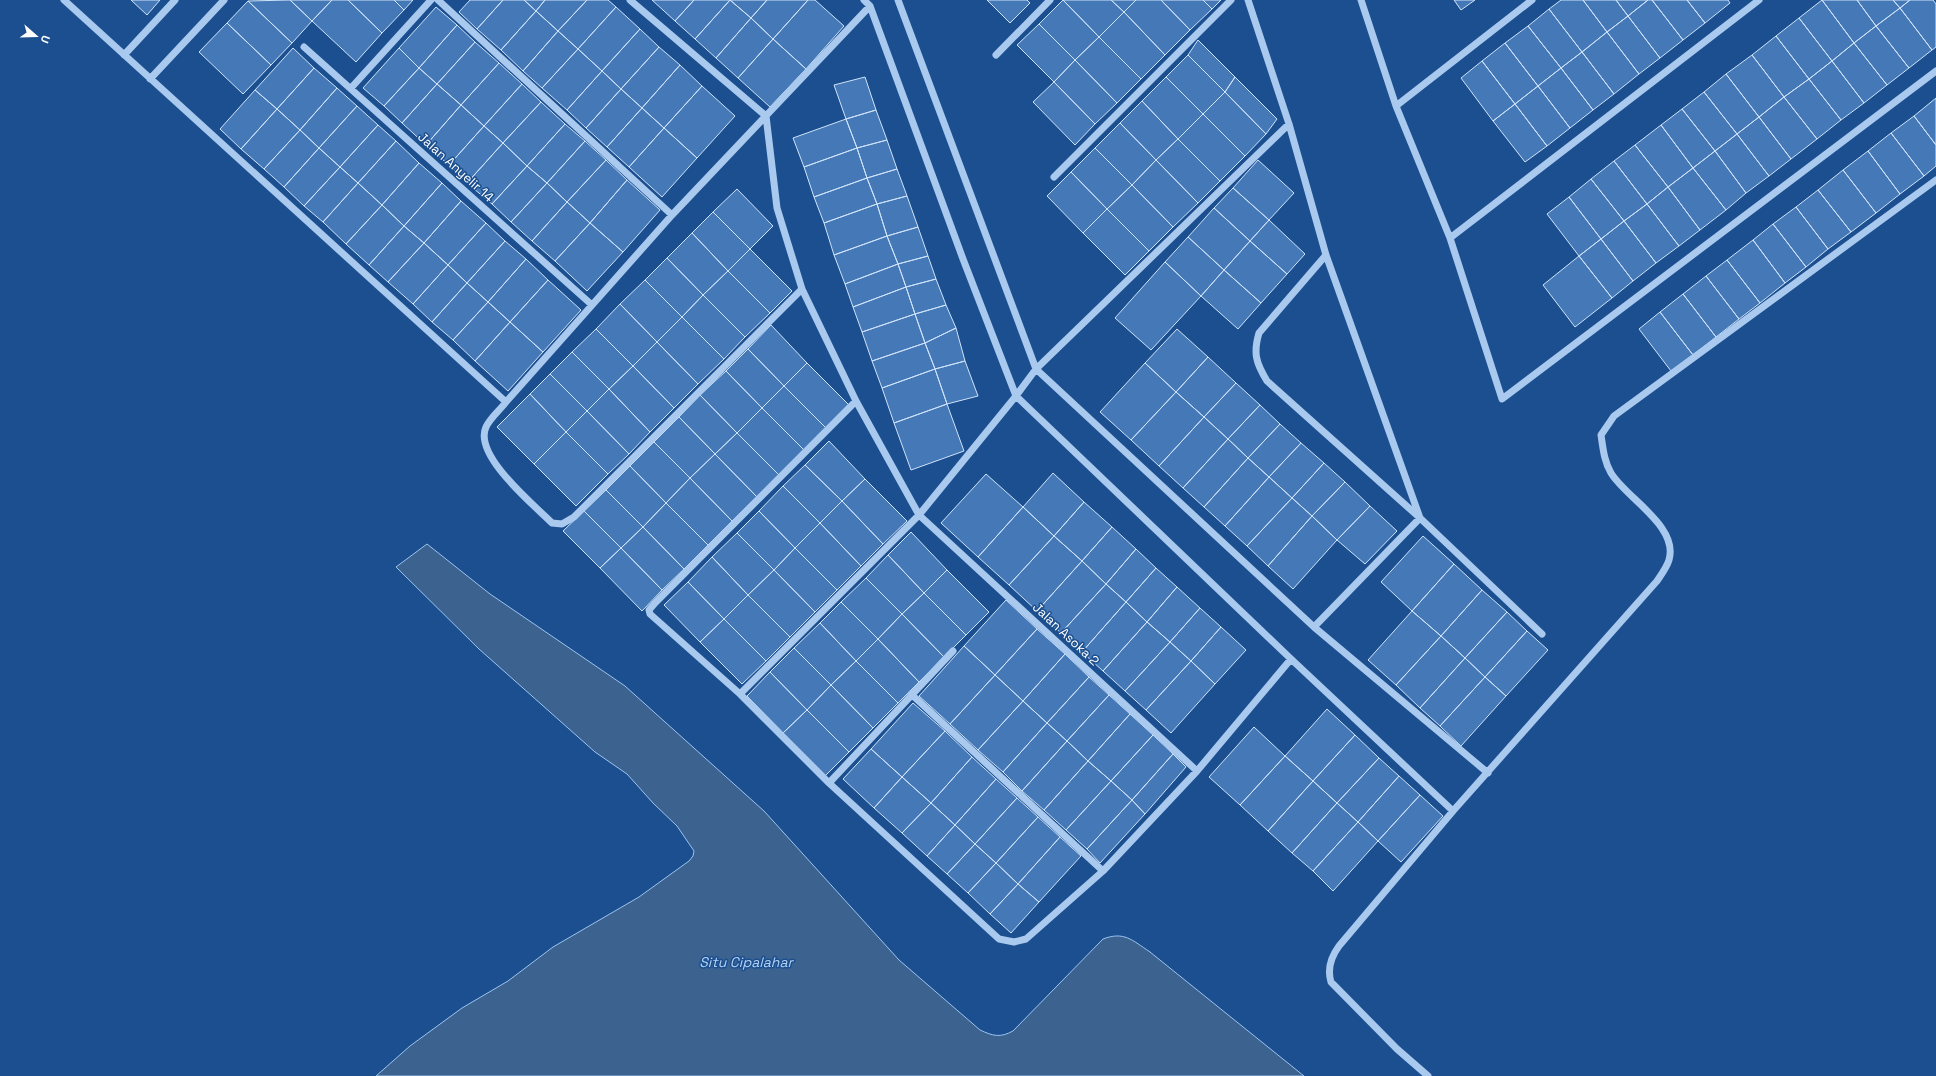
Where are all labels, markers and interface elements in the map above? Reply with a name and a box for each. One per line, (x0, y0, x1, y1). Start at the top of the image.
north arrow (16, 16, 56, 56)
text: U (38, 34, 53, 45)
street label: Jalan Anyelir 14 (414, 128, 498, 206)
street label: Jalan Asoka 2 (1029, 599, 1103, 669)
water label: Situ Cipalahar (699, 953, 794, 971)

